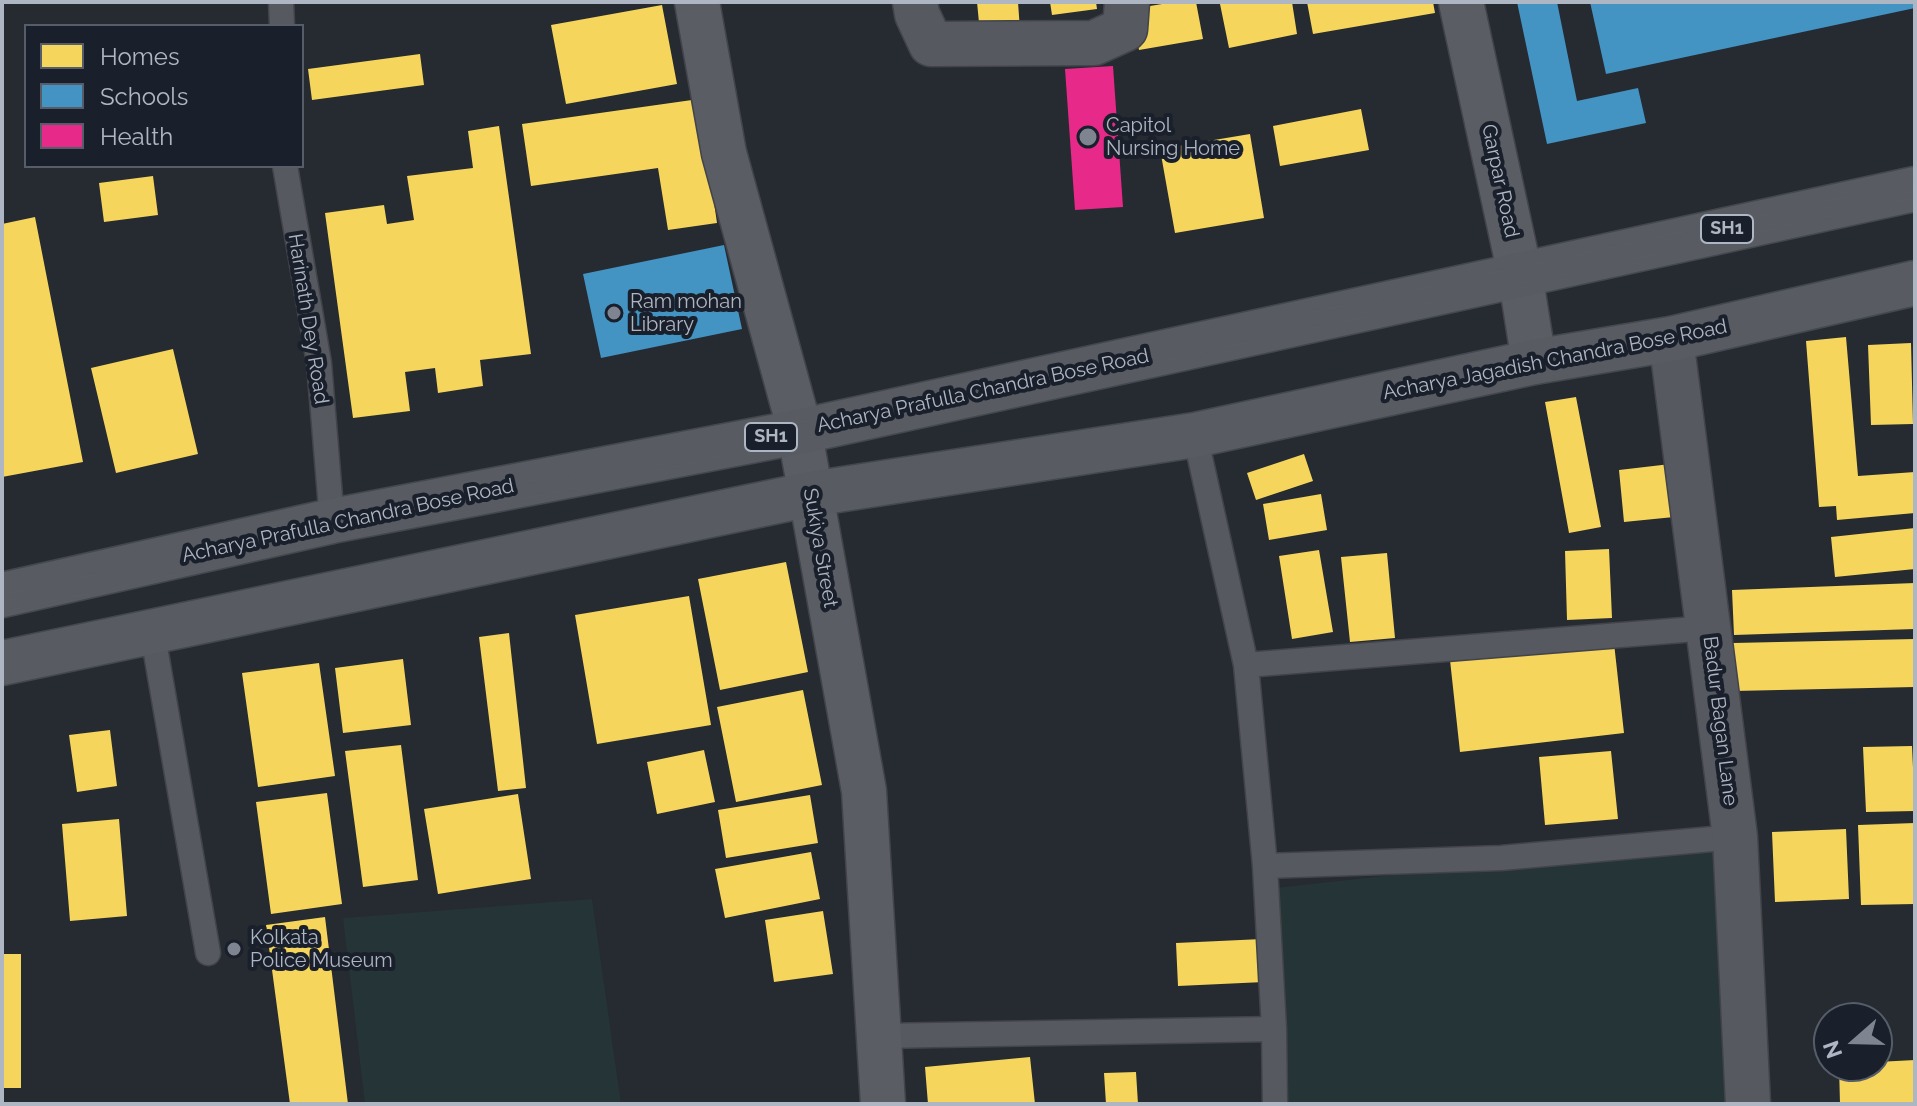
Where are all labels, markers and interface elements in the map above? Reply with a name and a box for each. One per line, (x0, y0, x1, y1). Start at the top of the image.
legend (24, 24, 304, 168)
text: Homes (100, 42, 180, 71)
text: Schools (100, 82, 188, 111)
place label: Capitol Nursing Home (1106, 114, 1240, 161)
text: Health (100, 122, 173, 151)
street label: Garpar Road (1476, 122, 1524, 240)
marker: Capitol Nursing Home (1077, 126, 1099, 148)
road number: SH1 (1701, 215, 1753, 243)
street label: Harinath Dey Road (283, 232, 333, 406)
place label: Ram mohan Library (630, 290, 742, 337)
marker: Ram mohan Library (605, 304, 623, 322)
street label: Acharya Jagadish Chandra Bose Road (1381, 315, 1729, 405)
street label: Acharya Prafulla Chandra Bose Road (815, 344, 1151, 438)
road number: SH1 (745, 423, 797, 451)
street label: Acharya Prafulla Chandra Bose Road (180, 474, 516, 568)
street label: Sukiya Street (798, 486, 842, 610)
street label: Badur Bagan Lane (1698, 635, 1742, 807)
place label: Kolkata Police Museum (250, 926, 393, 973)
marker: Kolkata Police Museum (225, 940, 243, 958)
north arrow (1813, 1002, 1893, 1082)
text: N (1817, 1037, 1847, 1062)

